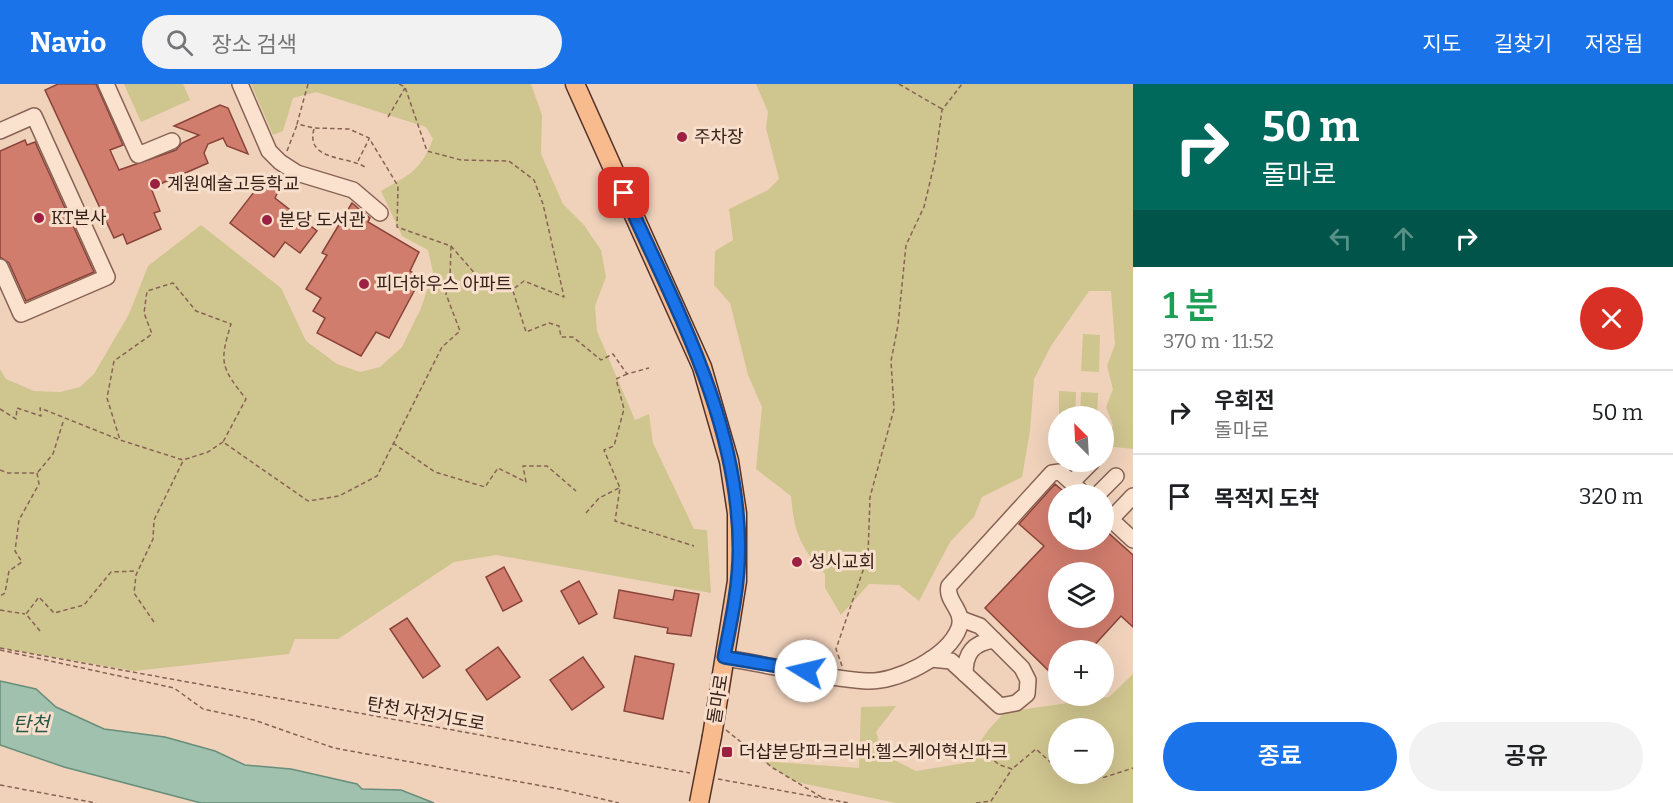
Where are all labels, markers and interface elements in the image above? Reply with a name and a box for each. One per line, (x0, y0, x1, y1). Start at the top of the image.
search box (142, 15, 562, 69)
text: Navio (30, 26, 106, 59)
icon: search (163, 26, 196, 59)
text: 장소 검색 (211, 31, 297, 58)
text: 지도 (1422, 31, 1461, 57)
text: 길찾기 (1494, 31, 1552, 57)
text: 저장됨 (1585, 31, 1643, 57)
text: 50 m (1262, 102, 1359, 152)
icon: right (1163, 108, 1241, 186)
place label: 주차장 (694, 126, 744, 148)
marker: 주차장 (675, 130, 689, 144)
text: 돌마로 (1262, 159, 1337, 191)
pin (598, 167, 649, 218)
place label: 계원예술고등학교 (167, 173, 299, 195)
icon: arrive (607, 176, 640, 209)
marker: 계원예술고등학교 (148, 177, 162, 191)
place label: KT본사 (51, 207, 107, 229)
place label: 분당 도서관 (279, 209, 366, 231)
marker: KT본사 (32, 211, 46, 225)
marker: 분당 도서관 (260, 213, 274, 227)
icon: left (1324, 222, 1357, 255)
icon: ahead (1387, 222, 1420, 255)
icon: right (1450, 222, 1483, 255)
place label: 피더하우스 아파트 (376, 273, 512, 295)
marker: 피더하우스 아파트 (357, 277, 371, 291)
text: 1 분 (1163, 284, 1218, 328)
button: close (1580, 287, 1643, 350)
text: 370 m · 11:52 (1163, 329, 1274, 353)
text: 우회전 (1214, 387, 1275, 414)
icon: right (1163, 396, 1196, 429)
text: 50 m (1592, 399, 1643, 426)
north arrow (1048, 406, 1114, 472)
map controls (1048, 406, 1114, 784)
text: 돌마로 (1214, 418, 1269, 442)
icon: arrive (1163, 480, 1196, 513)
text: 320 m (1579, 483, 1643, 510)
button: sound (1048, 484, 1114, 550)
text: 목적지 도착 (1214, 485, 1319, 512)
place label: 성시교회 (809, 551, 875, 573)
marker: 성시교회 (790, 555, 804, 569)
button: layers (1048, 562, 1114, 628)
position arrow (774, 639, 838, 703)
button: + (1048, 640, 1114, 706)
street label: 돌마로 (703, 673, 733, 725)
street label: 탄천 자전거도로 (365, 693, 487, 735)
water label: 탄천 (13, 712, 52, 736)
button: − (1048, 718, 1114, 784)
button: 종료 (1163, 722, 1397, 791)
button: 공유 (1409, 722, 1643, 791)
place label: 더샵분당파크리버.헬스케어혁신파크 (739, 741, 1008, 763)
marker: 더샵분당파크리버.헬스케어혁신파크 (720, 745, 734, 759)

